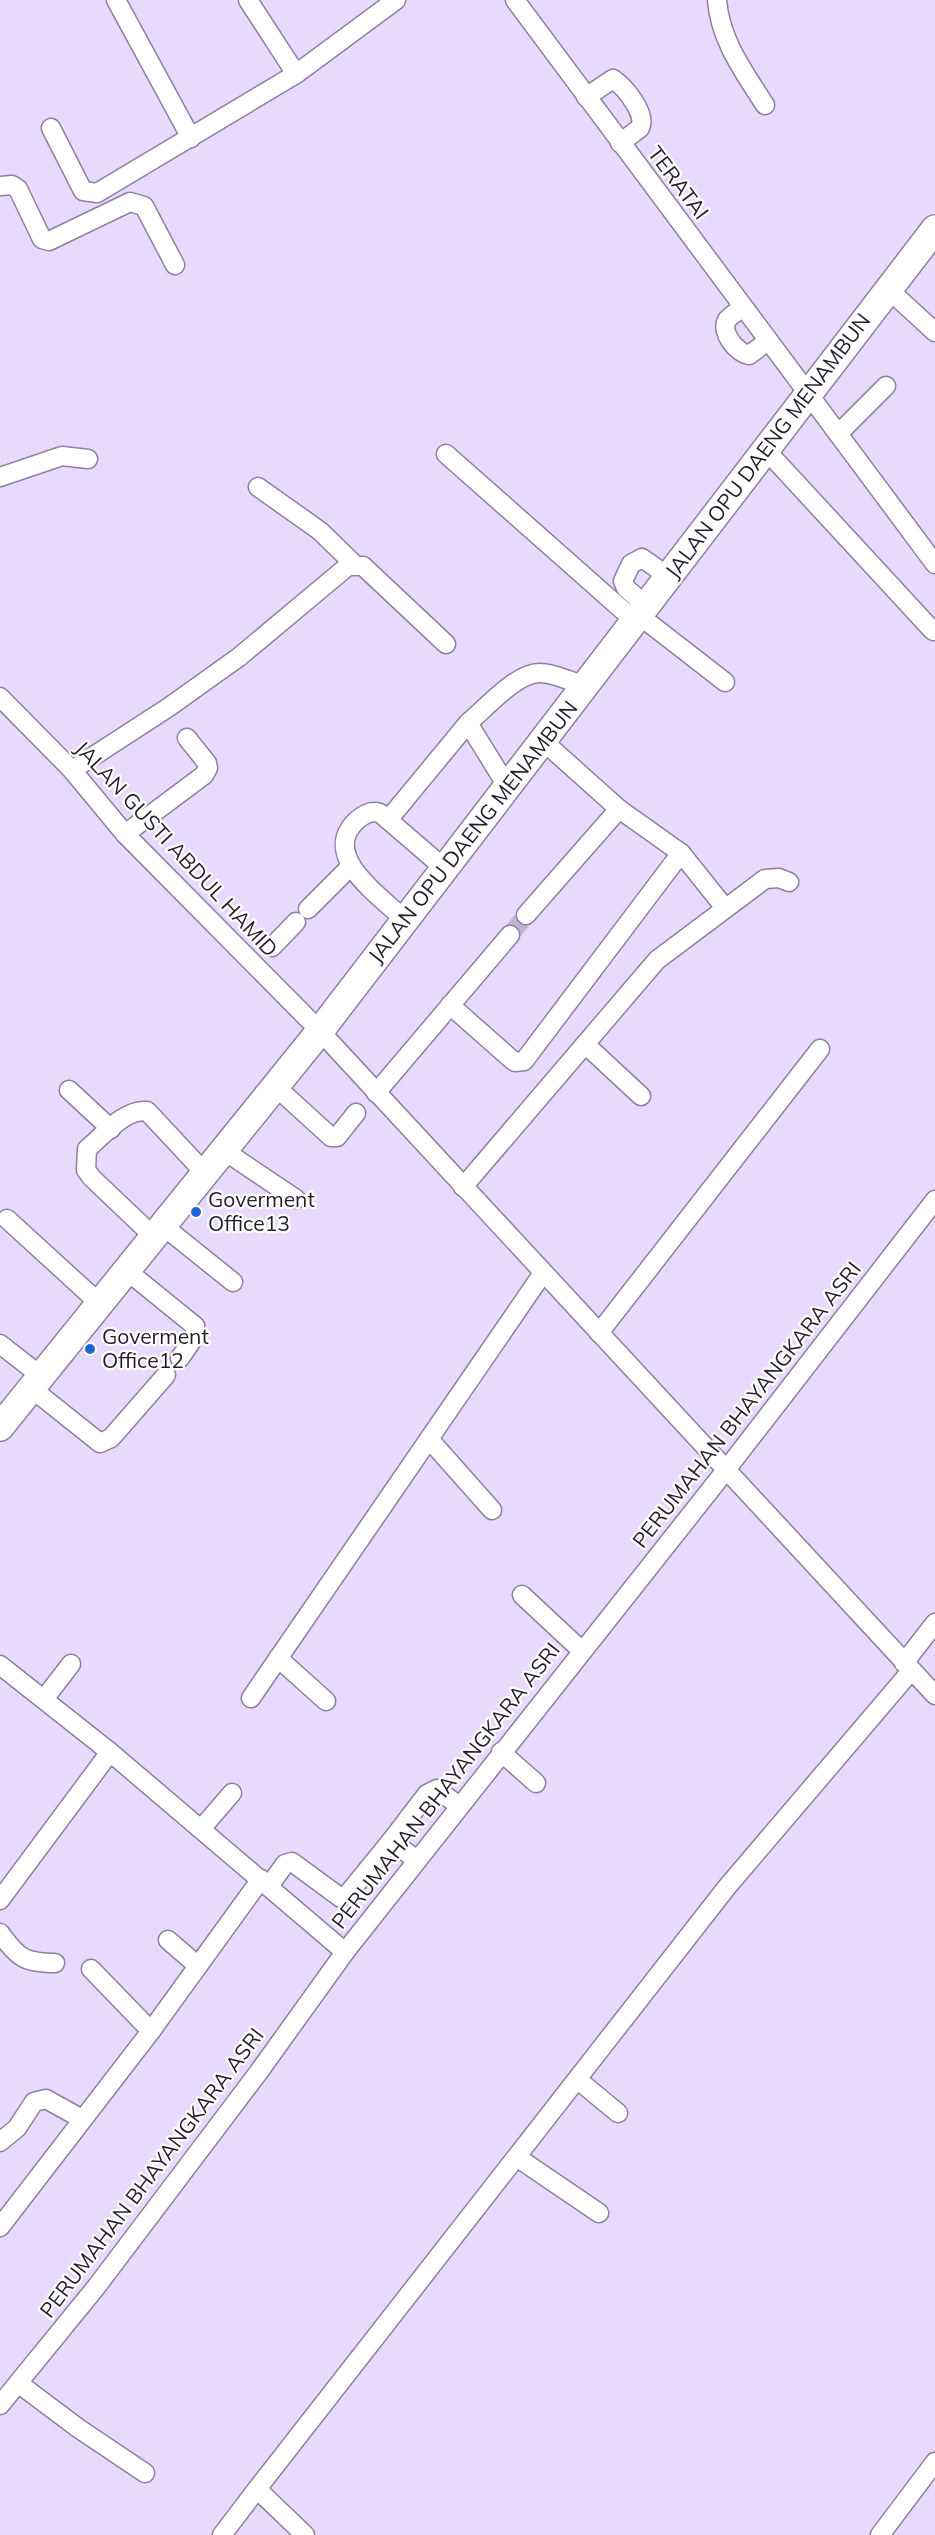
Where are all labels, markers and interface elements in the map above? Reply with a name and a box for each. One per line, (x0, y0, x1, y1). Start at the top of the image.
street label: TERATAI (643, 141, 715, 224)
street label: JALAN OPU DAENG MENAMBUN (659, 308, 875, 583)
street label: JALAN OPU DAENG MENAMBUN (362, 695, 583, 968)
street label: JALAN GUSTI ABDUL HAMID (70, 735, 284, 962)
place label: Goverment Office13 (208, 1186, 315, 1236)
marker: Goverment Office13 (189, 1205, 203, 1219)
street label: PERUMAHAN BHAYANGKARA ASRI (626, 1256, 866, 1553)
place label: Goverment Office12 (102, 1323, 209, 1373)
marker: Goverment Office12 (83, 1342, 97, 1356)
street label: PERUMAHAN BHAYANGKARA ASRI (325, 1637, 565, 1934)
street label: PERUMAHAN BHAYANGKARA ASRI (34, 2022, 269, 2322)

